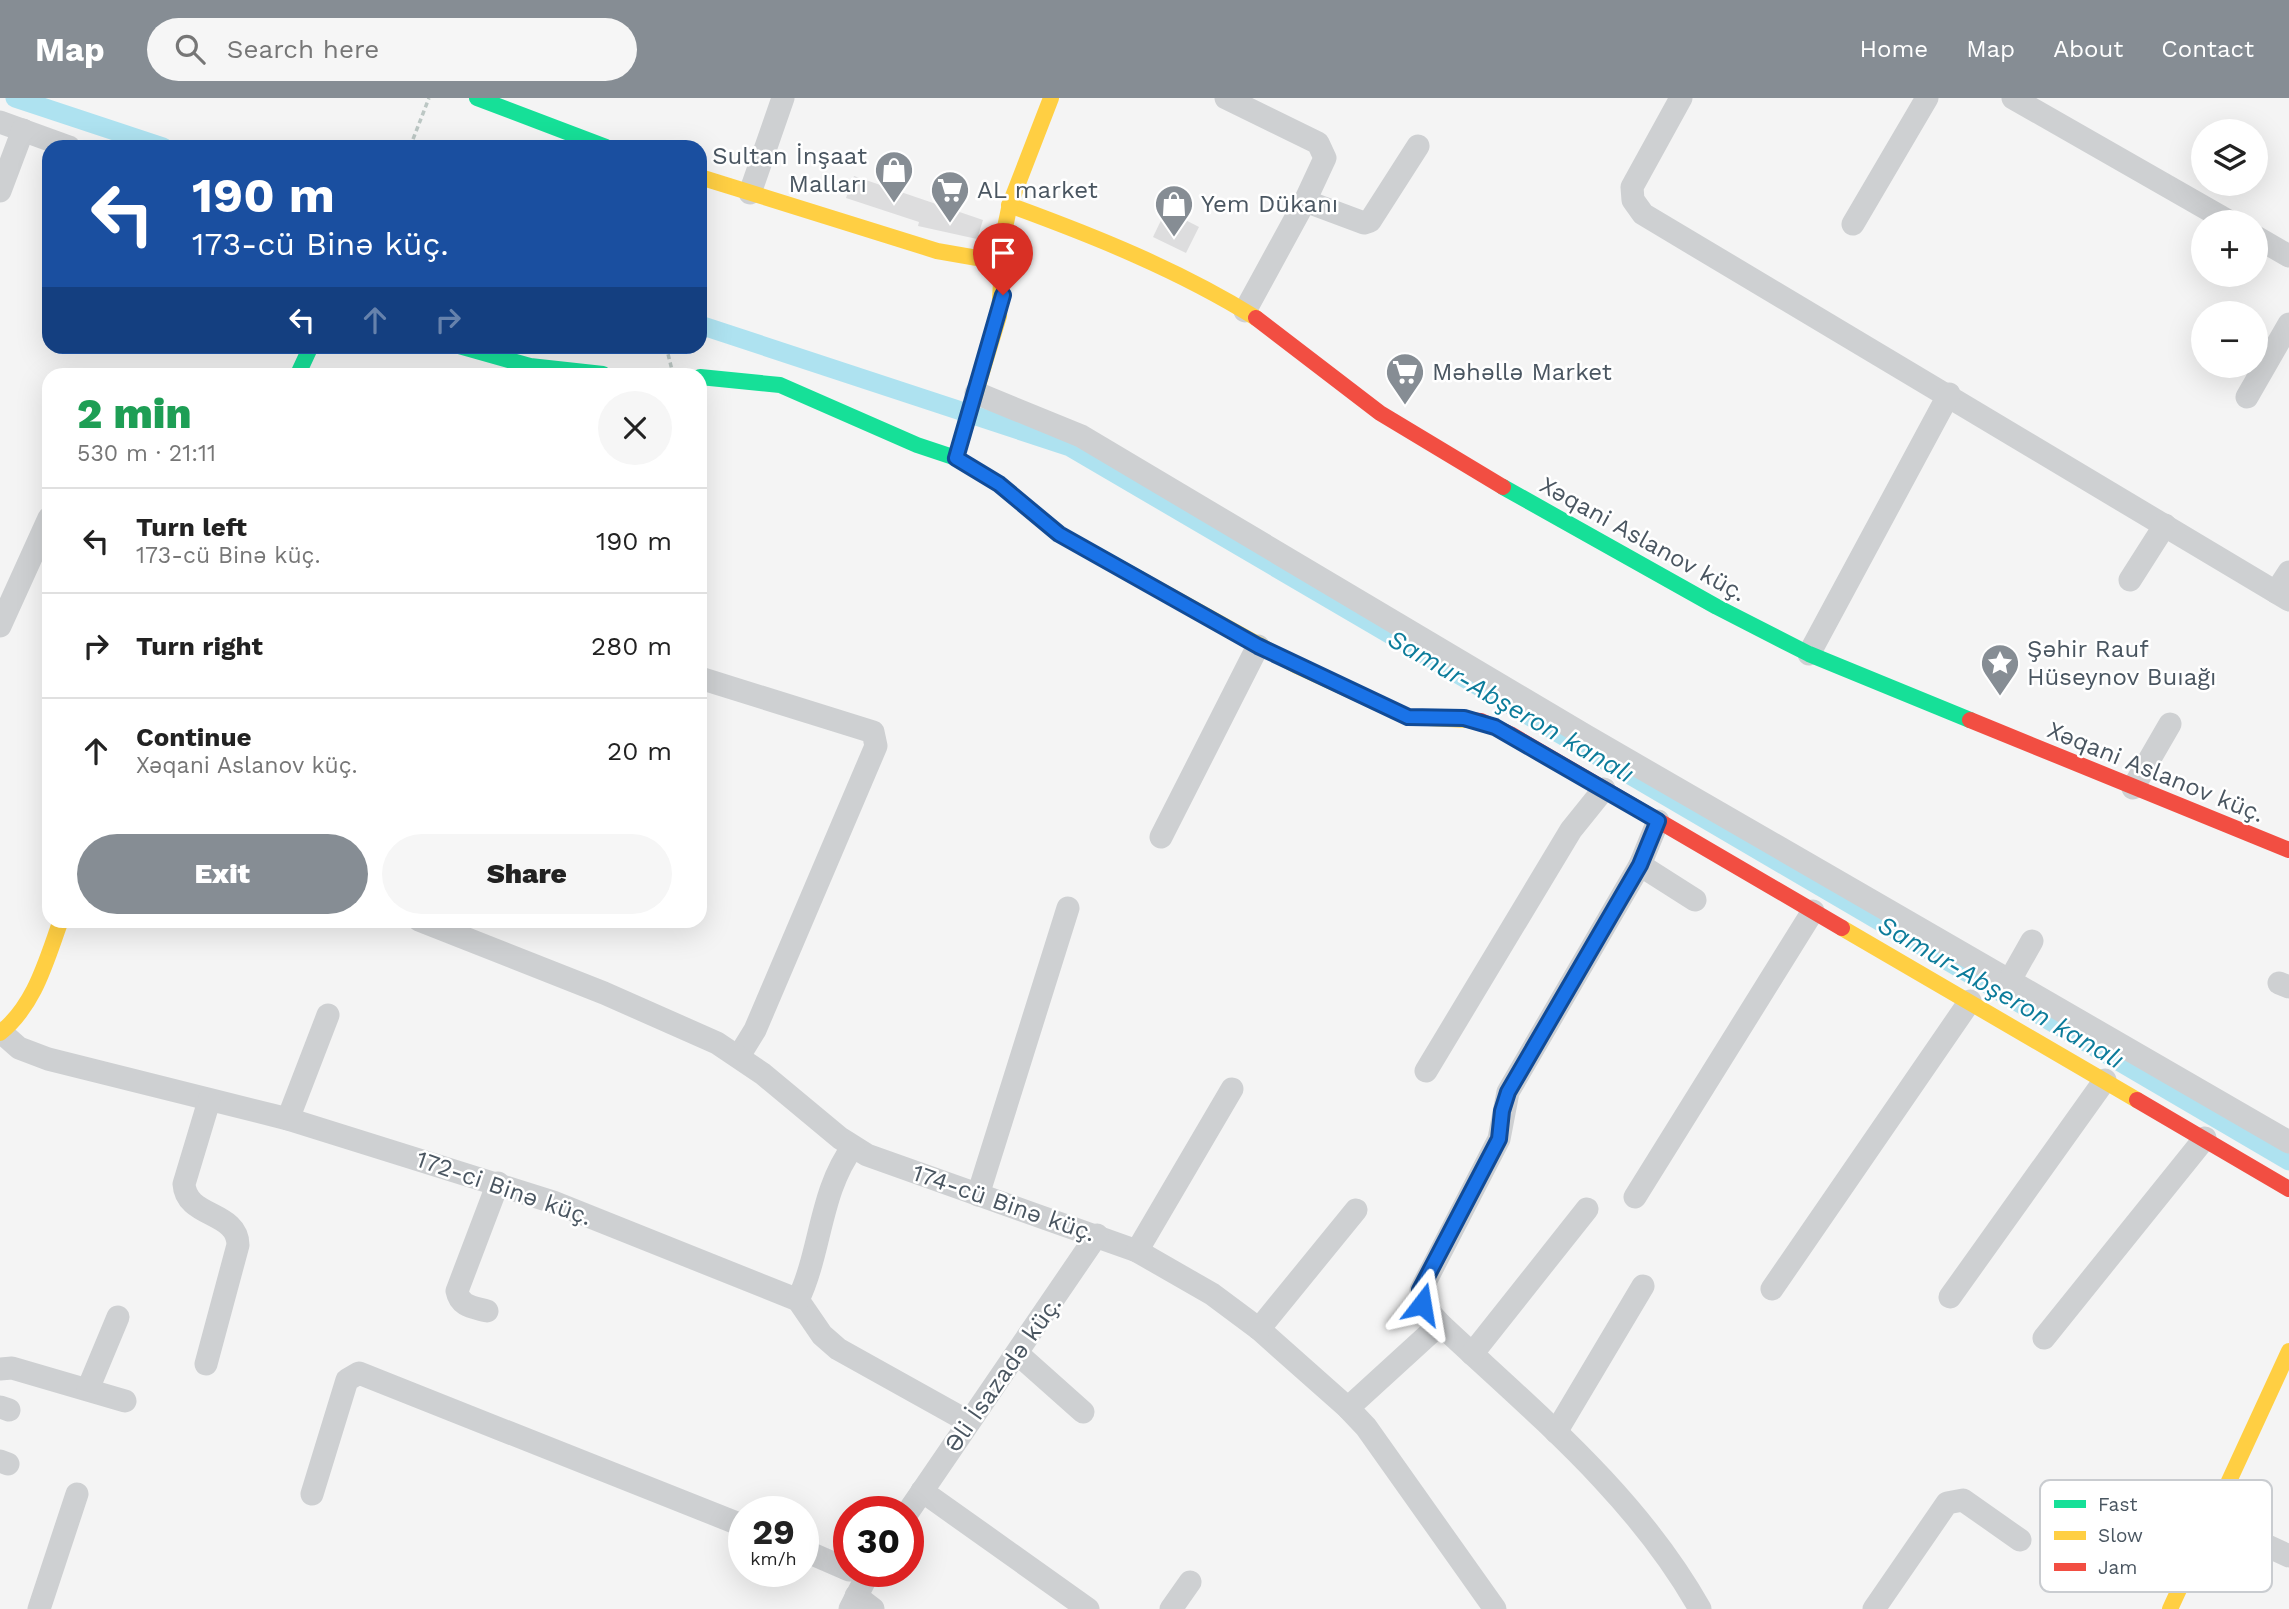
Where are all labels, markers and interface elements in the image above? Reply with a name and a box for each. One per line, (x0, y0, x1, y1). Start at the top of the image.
search box (147, 18, 637, 81)
text: Map (35, 30, 105, 69)
icon: search (171, 30, 209, 68)
text: Search here (227, 34, 379, 64)
text: Home (1860, 35, 1928, 63)
text: Map (1966, 35, 2015, 63)
text: About (2053, 35, 2123, 63)
text: Contact (2161, 35, 2254, 63)
map controls (2191, 119, 2268, 378)
button: layers (2191, 119, 2268, 196)
place label: Sultan İnşaat Malları (712, 142, 867, 198)
shop icon: Sultan İnşaat Malları (873, 149, 915, 204)
text: 190 m (192, 166, 335, 224)
icon: left (77, 168, 168, 259)
supermarket icon: AL market (929, 169, 971, 224)
place label: AL market (977, 176, 1098, 204)
shop icon: Yem Dükanı (1153, 183, 1195, 238)
place label: Yem Dükanı (1201, 190, 1338, 218)
button: + (2191, 210, 2268, 287)
pin (973, 223, 1033, 295)
text: 173-cü Binə küç. (192, 225, 449, 263)
icon: arrive (984, 234, 1022, 272)
icon: left (283, 301, 321, 339)
icon: ahead (356, 301, 394, 339)
icon: right (429, 301, 467, 339)
button: − (2191, 301, 2268, 378)
supermarket icon: Məhəllə Market (1384, 351, 1426, 406)
place label: Məhəllə Market (1432, 358, 1612, 386)
text: 2 min (77, 389, 191, 438)
button: close (598, 391, 672, 465)
text: 530 m · 21:11 (77, 440, 216, 467)
street label: Xəqani Aslanov küç. (1535, 471, 1751, 607)
text: Turn left (136, 512, 247, 542)
icon: left (77, 522, 115, 560)
text: 190 m (596, 526, 672, 556)
text: 173-cü Binə küç. (136, 542, 321, 569)
water label: Samur-Abşeron kanalı (1383, 623, 1639, 789)
icon: right (77, 627, 115, 665)
text: Turn right (136, 631, 263, 661)
text: 280 m (591, 631, 672, 661)
place label: Şəhir Rauf Hüseynov Buıağı (2027, 635, 2216, 691)
place icon: Şəhir Rauf Hüseynov Buıağı (1979, 642, 2021, 697)
street label: Xəqani Aslanov küç. (2044, 716, 2268, 828)
text: Continue (136, 722, 252, 752)
icon: ahead (77, 732, 115, 770)
text: 20 m (607, 736, 672, 766)
text: Xəqani Aslanov küç. (136, 752, 358, 779)
button: Exit (77, 834, 368, 914)
button: Share (382, 834, 672, 914)
water label: Samur-Abşeron kanalı (1873, 909, 2129, 1075)
street label: 172-ci Binə küç. (413, 1145, 595, 1231)
street label: 174-cü Binə küç. (909, 1159, 1099, 1247)
position arrow (1385, 1267, 1459, 1341)
street label: Əli İsazadə küç. (939, 1291, 1067, 1457)
legend (2040, 1480, 2272, 1592)
text: Fast (2098, 1493, 2137, 1516)
speed limit sign: 30 (833, 1496, 924, 1587)
text: 29 (752, 1511, 795, 1553)
text: Slow (2098, 1524, 2143, 1547)
text: km/h (750, 1548, 797, 1569)
text: Jam (2098, 1556, 2137, 1579)

